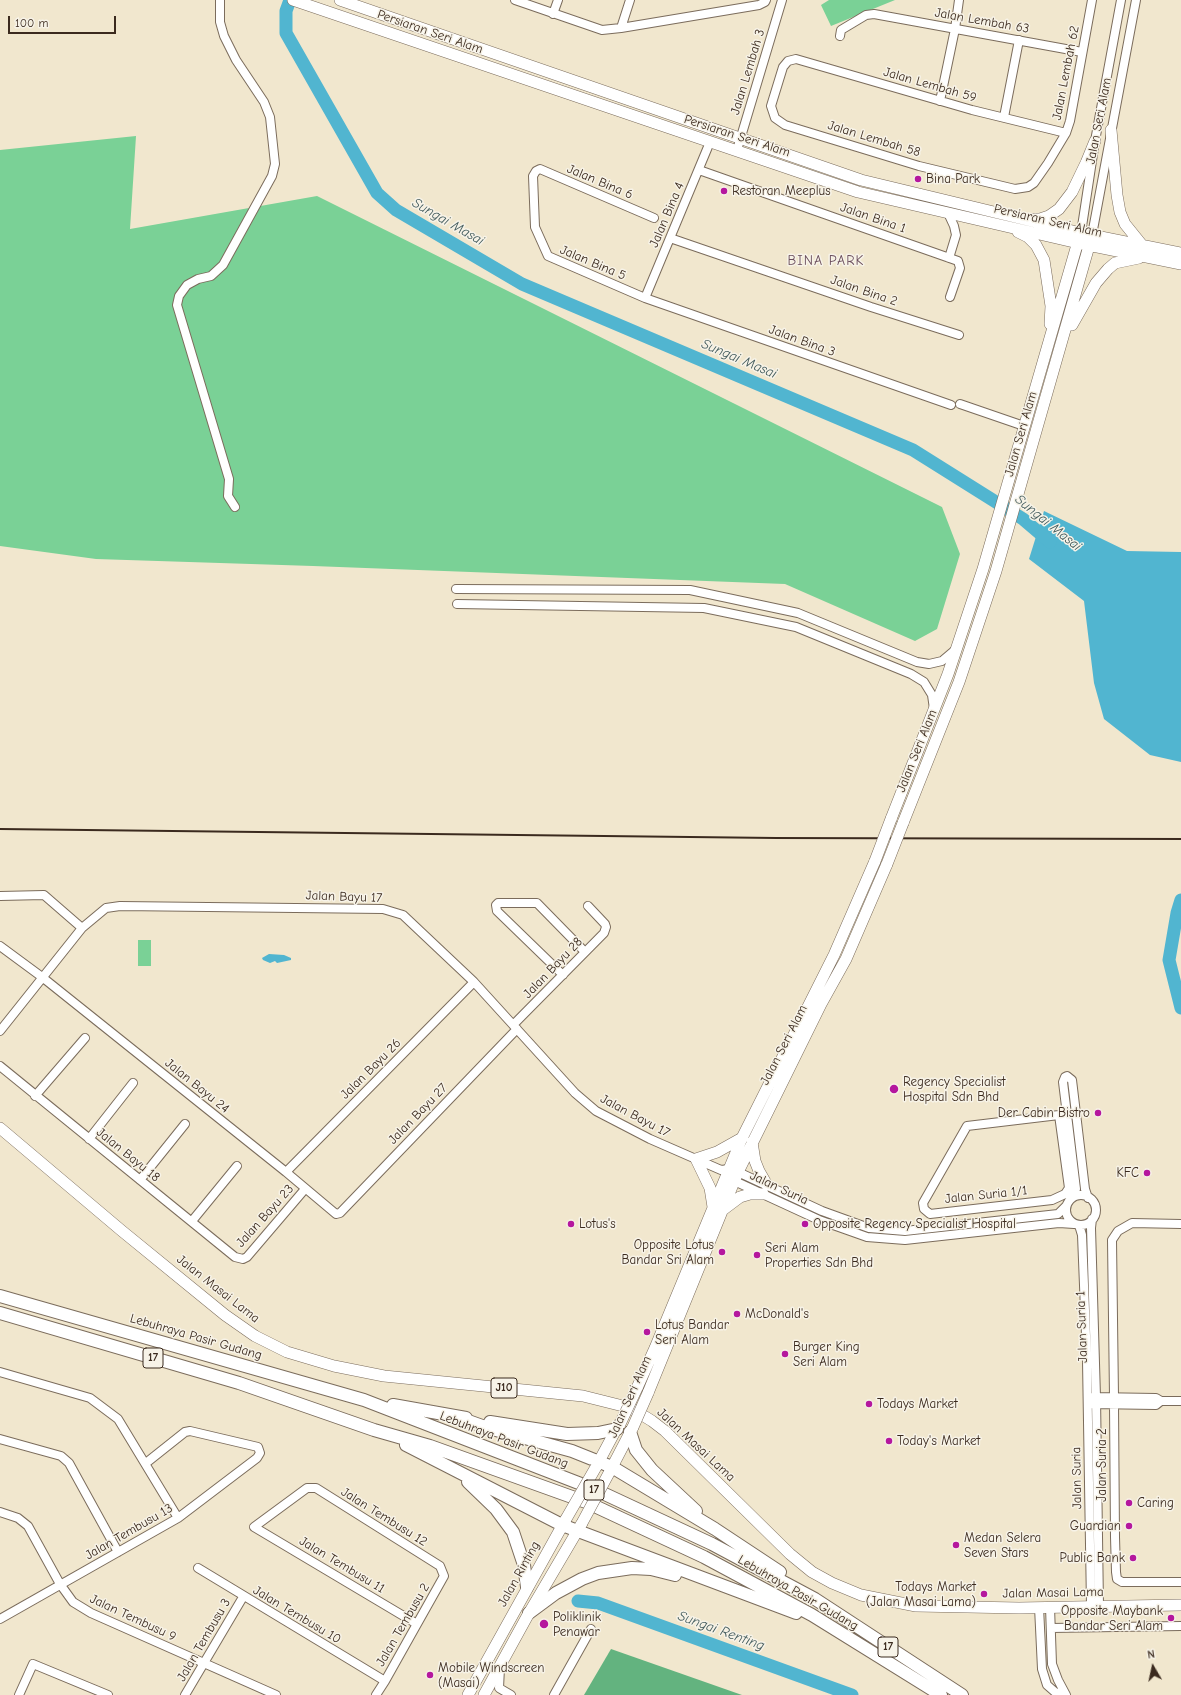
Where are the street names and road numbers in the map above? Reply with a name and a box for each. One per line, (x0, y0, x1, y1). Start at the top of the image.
street label: Jalan Lembah 63 (933, 5, 1031, 37)
street label: Persiaran Seri Alam (375, 7, 485, 57)
street label: Jalan Lembah 62 (1049, 24, 1083, 122)
street label: Jalan Lembah 3 (728, 27, 768, 117)
street label: Jalan Lembah 59 (882, 64, 978, 106)
street label: Jalan Seri Alam (1083, 76, 1115, 166)
street label: Persiaran Seri Alam (682, 111, 792, 161)
street label: Jalan Lembah 58 (826, 118, 922, 160)
street label: Jalan Bina 6 (565, 161, 635, 203)
street label: Jalan Bina 4 (646, 180, 688, 250)
street label: Jalan Bina 1 (838, 200, 908, 236)
street label: Persiaran Seri Alam (992, 201, 1104, 241)
street label: Jalan Bina 5 (558, 242, 628, 284)
street label: Jalan Bina 2 (828, 272, 900, 310)
street label: Jalan Bina 3 (767, 322, 837, 360)
street label: Jalan Seri Alam (1001, 390, 1041, 478)
street label: Jalan Seri Alam (893, 707, 941, 795)
street label: Jalan Bayu 17 (305, 888, 383, 906)
street label: Jalan Bayu 28 (520, 934, 586, 1002)
street label: Jalan Seri Alam (757, 1002, 811, 1088)
street label: Jalan Bayu 26 (338, 1036, 404, 1102)
street label: Jalan Bayu 24 (162, 1055, 232, 1117)
street label: Jalan Bayu 27 (385, 1080, 451, 1148)
street label: Jalan Bayu 17 (598, 1091, 672, 1141)
street label: Jalan Bayu 18 (93, 1125, 163, 1185)
street label: Jalan Suria (747, 1168, 811, 1208)
street label: Jalan Bayu 23 (233, 1182, 297, 1250)
street label: Jalan Suria 1/1 (944, 1183, 1028, 1207)
street label: Jalan Masai Lama (173, 1252, 263, 1326)
street label: Jalan Suria 1 (1073, 1291, 1091, 1363)
street label: Lebuhraya Pasir Gudang (128, 1311, 264, 1363)
road number: 17 (143, 1348, 163, 1368)
street label: Jalan Seri Alam (605, 1354, 655, 1440)
road number: J10 (491, 1378, 517, 1398)
street label: Jalan Masai Lama (654, 1405, 738, 1485)
street label: Lebuhraya Pasir Gudang (437, 1408, 571, 1472)
street label: Jalan Suria 2 (1094, 1428, 1110, 1502)
street label: Jalan Suria (1069, 1447, 1085, 1509)
road number: 17 (584, 1480, 604, 1500)
street label: Jalan Tembusu 12 (338, 1484, 430, 1550)
street label: Jalan Tembusu 13 (82, 1501, 176, 1563)
street label: Jalan Tembusu 11 (296, 1533, 388, 1597)
street label: Jalan Rinting (495, 1539, 543, 1609)
street label: Lebuhraya Pasir Gudang (735, 1552, 861, 1634)
street label: Jalan Tembusu 2 (373, 1581, 433, 1669)
street label: Jalan Tembusu 10 (250, 1583, 344, 1647)
street label: Jalan Masai Lama (1002, 1584, 1104, 1602)
street label: Jalan Tembusu 9 (87, 1591, 179, 1645)
street label: Jalan Tembusu 3 (174, 1596, 234, 1684)
road number: 17 (878, 1637, 898, 1657)

